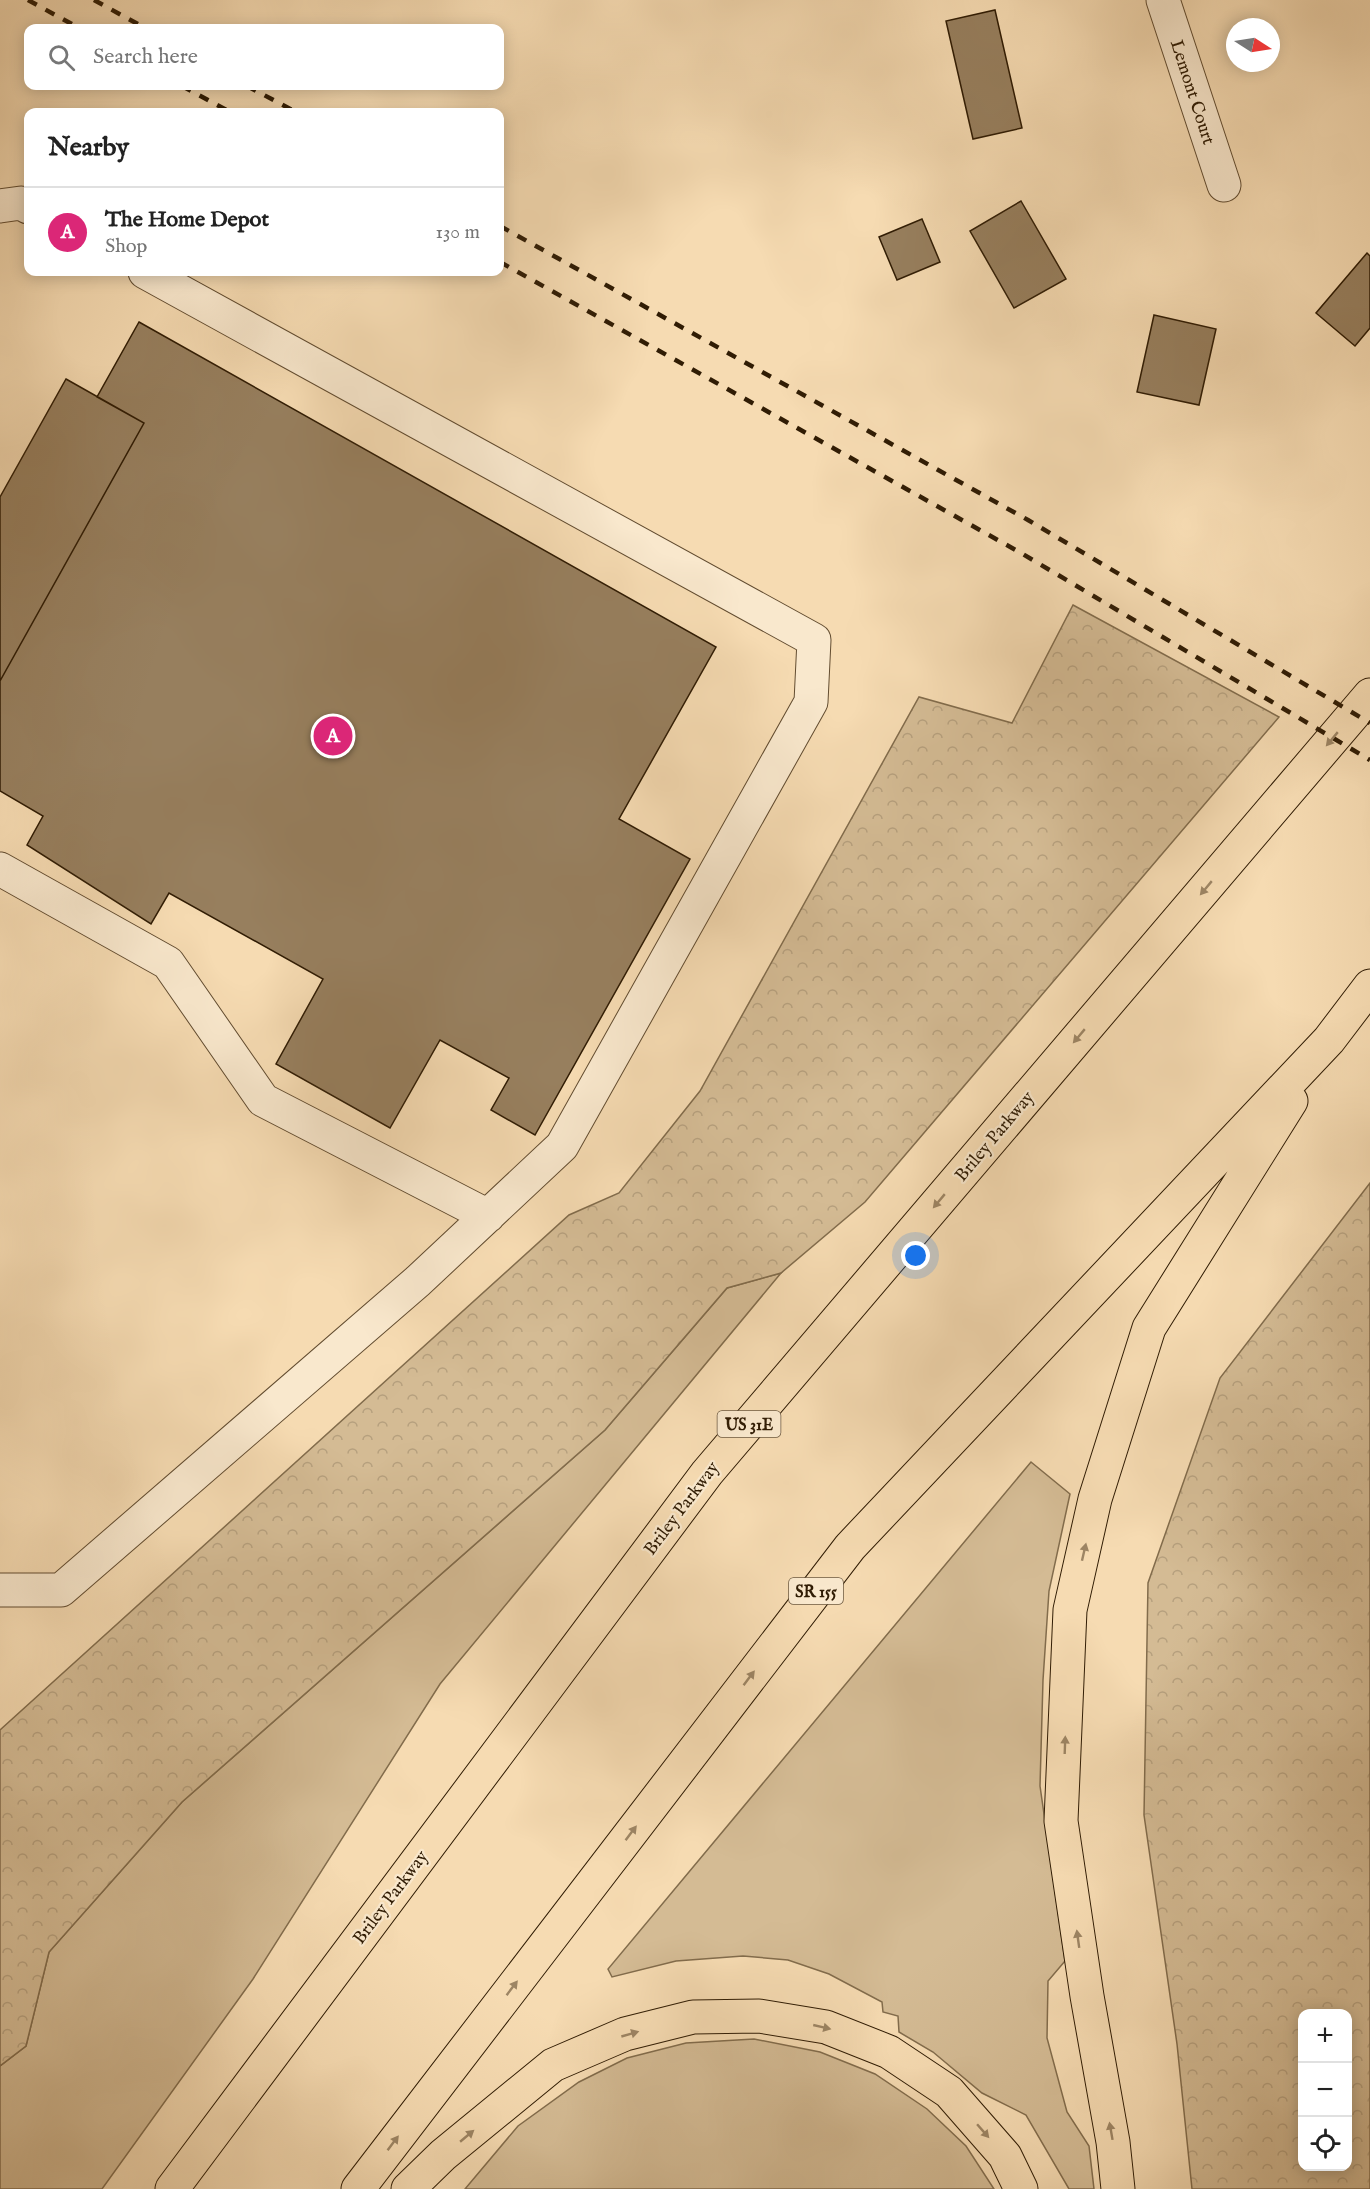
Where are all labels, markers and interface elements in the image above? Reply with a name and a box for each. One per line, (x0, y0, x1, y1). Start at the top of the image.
north arrow (1226, 18, 1280, 72)
search box (24, 24, 504, 90)
street label: Lemont Court (1164, 37, 1219, 148)
icon: search (45, 41, 78, 74)
text: Search here (93, 43, 198, 71)
text: Nearby (48, 131, 129, 164)
text: The Home Depot (105, 206, 269, 234)
text: A (61, 220, 74, 245)
text: 130 m (435, 220, 480, 245)
text: Shop (105, 234, 147, 259)
pin: A (314, 714, 352, 758)
one-way arrow (1326, 731, 1339, 746)
one-way arrow (1199, 880, 1212, 896)
one-way arrow (1073, 1028, 1086, 1043)
street label: Briley Parkway (950, 1087, 1040, 1187)
one-way arrow (933, 1193, 946, 1208)
your location (901, 1241, 930, 1270)
road number: US 31E (718, 1411, 780, 1437)
street label: Briley Parkway (639, 1457, 725, 1560)
one-way arrow (1079, 1542, 1089, 1561)
road number: SR 155 (789, 1578, 843, 1604)
one-way arrow (743, 1671, 755, 1686)
one-way arrow (1060, 1736, 1069, 1755)
one-way arrow (624, 1825, 637, 1841)
street label: Briley Parkway (348, 1846, 434, 1949)
one-way arrow (1074, 1929, 1083, 1948)
one-way arrow (506, 1980, 518, 1996)
map controls (1298, 2009, 1352, 2171)
button: + (1298, 2009, 1352, 2063)
one-way arrow (813, 2022, 831, 2032)
one-way arrow (621, 2029, 639, 2038)
button: − (1298, 2063, 1352, 2117)
button: locate (1298, 2117, 1352, 2171)
one-way arrow (1106, 2121, 1115, 2140)
one-way arrow (976, 2123, 989, 2138)
one-way arrow (459, 2130, 474, 2142)
one-way arrow (387, 2135, 399, 2150)

